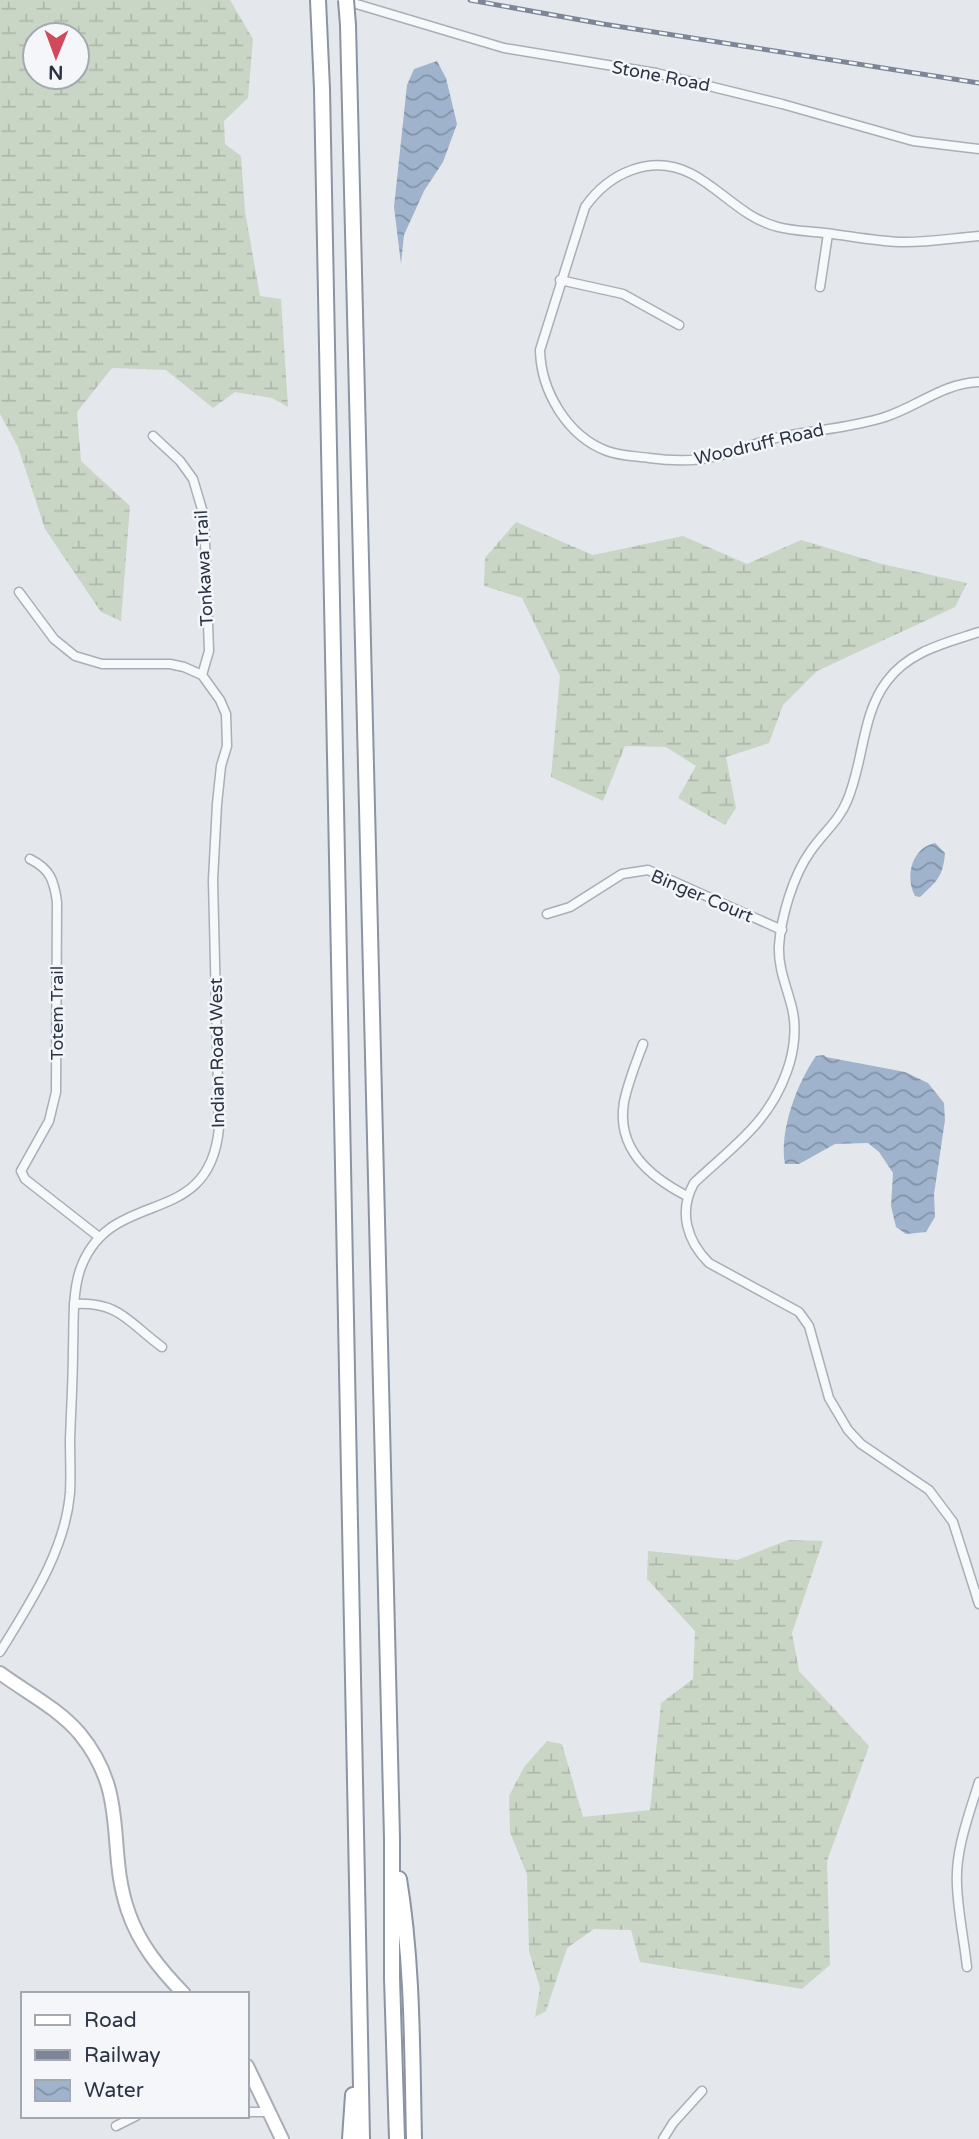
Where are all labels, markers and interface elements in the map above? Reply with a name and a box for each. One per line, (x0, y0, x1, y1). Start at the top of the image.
north arrow (21, 21, 91, 91)
street label: Stone Road (610, 56, 712, 96)
text: N (48, 61, 64, 83)
street label: Woodruff Road (692, 418, 826, 470)
street label: Tonkawa Trail (190, 509, 218, 627)
street label: Binger Court (648, 865, 756, 927)
street label: Totem Trail (46, 966, 68, 1060)
street label: Indian Road West (205, 977, 229, 1128)
legend (21, 1992, 248, 2118)
text: Road (84, 2008, 137, 2033)
text: Railway (84, 2043, 161, 2068)
text: Water (84, 2078, 144, 2103)

